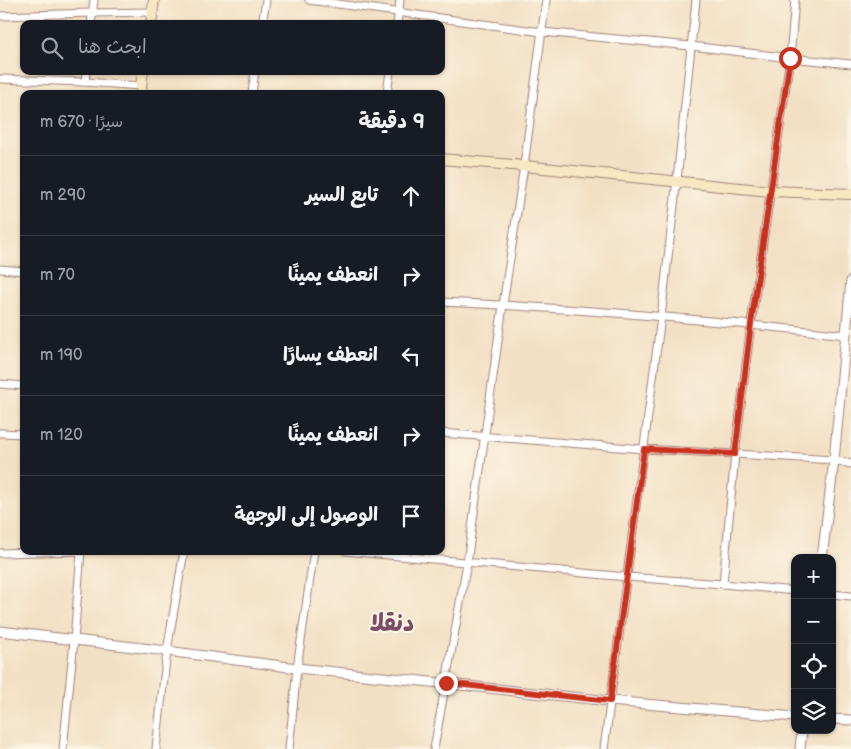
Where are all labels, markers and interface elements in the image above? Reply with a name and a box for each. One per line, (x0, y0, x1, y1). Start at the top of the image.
search box (20, 20, 445, 75)
icon: search (38, 34, 66, 62)
text: ابحث هنا (78, 36, 147, 59)
route start (779, 47, 802, 70)
text: 9 دقيقة (359, 109, 425, 134)
text: سيرًا · 670 m (40, 113, 123, 132)
icon: ahead (397, 182, 425, 210)
text: تابع السير (305, 184, 378, 207)
text: 290 m (40, 186, 86, 205)
icon: right (397, 262, 425, 290)
text: انعطف يمينًا (288, 264, 378, 287)
text: 70 m (40, 266, 75, 285)
icon: left (397, 342, 425, 370)
text: انعطف يسارًا (283, 344, 378, 367)
text: 190 m (40, 346, 82, 365)
icon: right (397, 422, 425, 450)
text: انعطف يمينًا (288, 424, 378, 447)
text: 120 m (40, 426, 83, 445)
icon: arrive (397, 502, 425, 530)
text: الوصول إلى الوجهة (234, 504, 378, 527)
map controls (791, 554, 836, 734)
button: + (791, 554, 836, 599)
button: − (791, 599, 836, 644)
district label: دنقلا (370, 609, 414, 638)
button: locate (791, 644, 836, 689)
route end (435, 672, 458, 695)
button: layers (791, 689, 836, 734)

